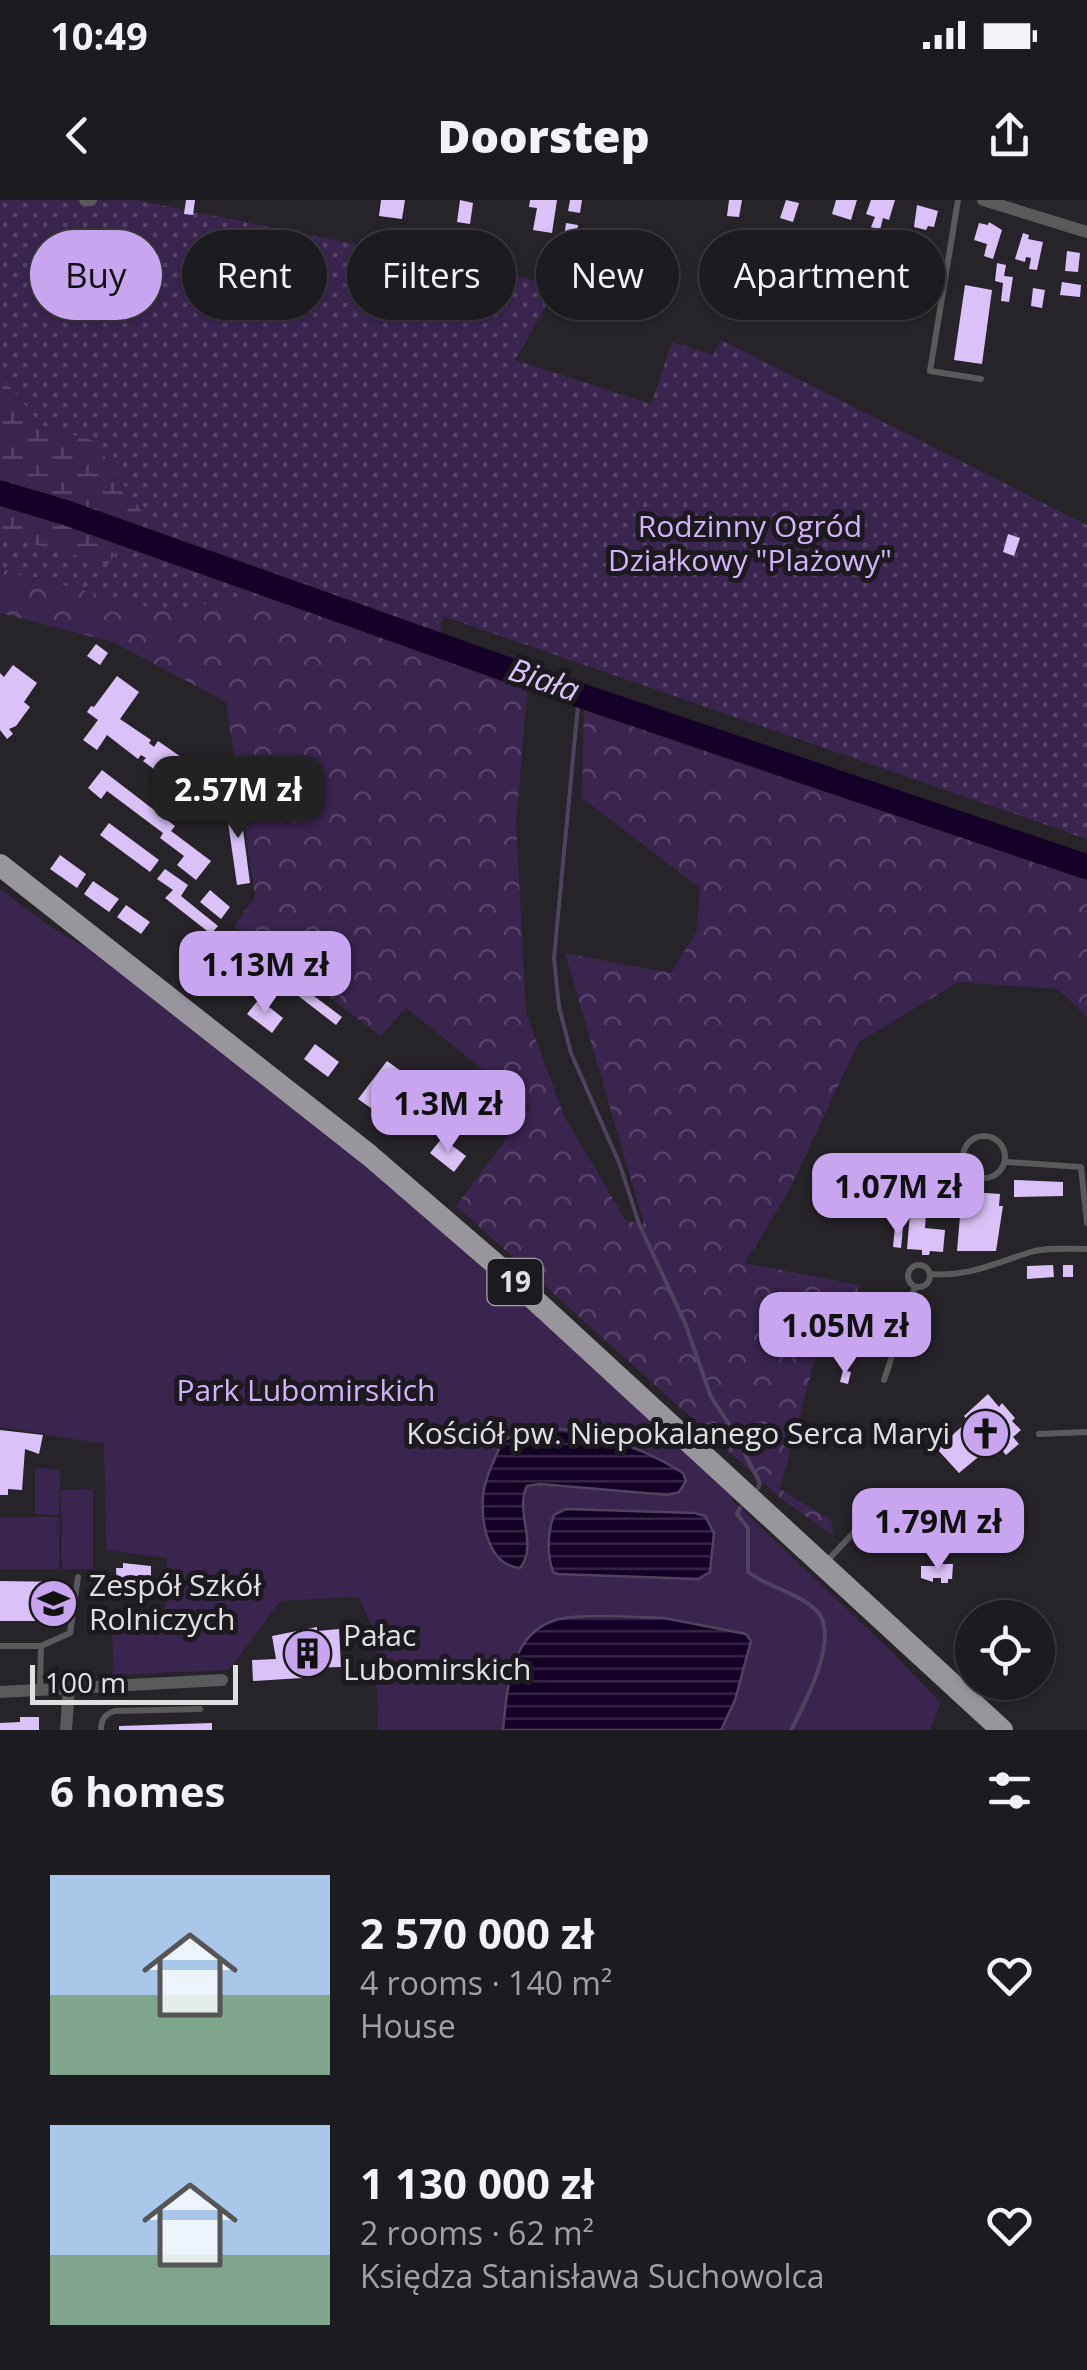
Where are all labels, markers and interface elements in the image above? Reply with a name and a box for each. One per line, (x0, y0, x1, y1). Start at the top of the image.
text: 10:49 (50, 9, 148, 61)
text: Doorstep (437, 105, 650, 166)
icon: back (50, 108, 105, 163)
icon: share (982, 108, 1037, 163)
chip: Buy (30, 230, 162, 320)
chip: Rent (182, 230, 327, 320)
chip: Filters (347, 230, 516, 320)
chip: New (536, 230, 679, 320)
chip: Apartment (699, 230, 945, 320)
park label: Rodzinny Ogród Działkowy "Plażowy" (608, 505, 892, 580)
water label: Biała (504, 647, 585, 711)
pin: 2.57M zł (135, 756, 341, 841)
text: 2.57M zł (174, 767, 302, 810)
pin: 1.13M zł (162, 931, 368, 1016)
text: 1.13M zł (201, 942, 329, 985)
pin: 1.3M zł (356, 1070, 540, 1155)
text: 1.3M zł (393, 1081, 503, 1124)
pin: 1.07M zł (795, 1153, 1001, 1238)
text: 1.07M zł (834, 1164, 962, 1207)
road number: 19 (488, 1259, 542, 1305)
pin: 1.05M zł (742, 1292, 948, 1377)
text: 1.05M zł (781, 1303, 909, 1346)
park label: Park Lubomirskich (177, 1369, 436, 1410)
church icon: Kościół pw. Niepokalanego Serca Maryi (959, 1408, 1011, 1460)
place label: Kościół pw. Niepokalanego Serca Maryi (406, 1412, 950, 1453)
pin: 1.79M zł (835, 1488, 1041, 1573)
text: 1.79M zł (874, 1499, 1002, 1542)
place label: Zespół Szkół Rolniczych (89, 1564, 261, 1639)
school or university icon: Zespół Szkół Rolniczych (28, 1577, 80, 1629)
map controls (955, 1600, 1055, 1700)
button: locate (955, 1600, 1055, 1700)
place label: Pałac Lubomirskich (343, 1614, 531, 1689)
building icon: Pałac Lubomirskich (282, 1627, 334, 1679)
scale bar (30, 1660, 238, 1704)
text: 100 m (45, 1663, 126, 1701)
text: 6 homes (50, 1762, 225, 1819)
icon: filters (982, 1763, 1037, 1818)
text: 2 570 000 zł (360, 1904, 594, 1961)
icon: home (130, 1915, 250, 2035)
icon: heart (982, 1948, 1037, 2003)
text: 4 rooms · 140 m² (360, 1961, 612, 2004)
text: House (360, 2004, 456, 2047)
text: 1 130 000 zł (360, 2154, 594, 2211)
icon: home (130, 2165, 250, 2285)
icon: heart (982, 2198, 1037, 2253)
text: 2 rooms · 62 m² (360, 2211, 594, 2254)
text: Księdza Stanisława Suchowolca (360, 2254, 825, 2297)

